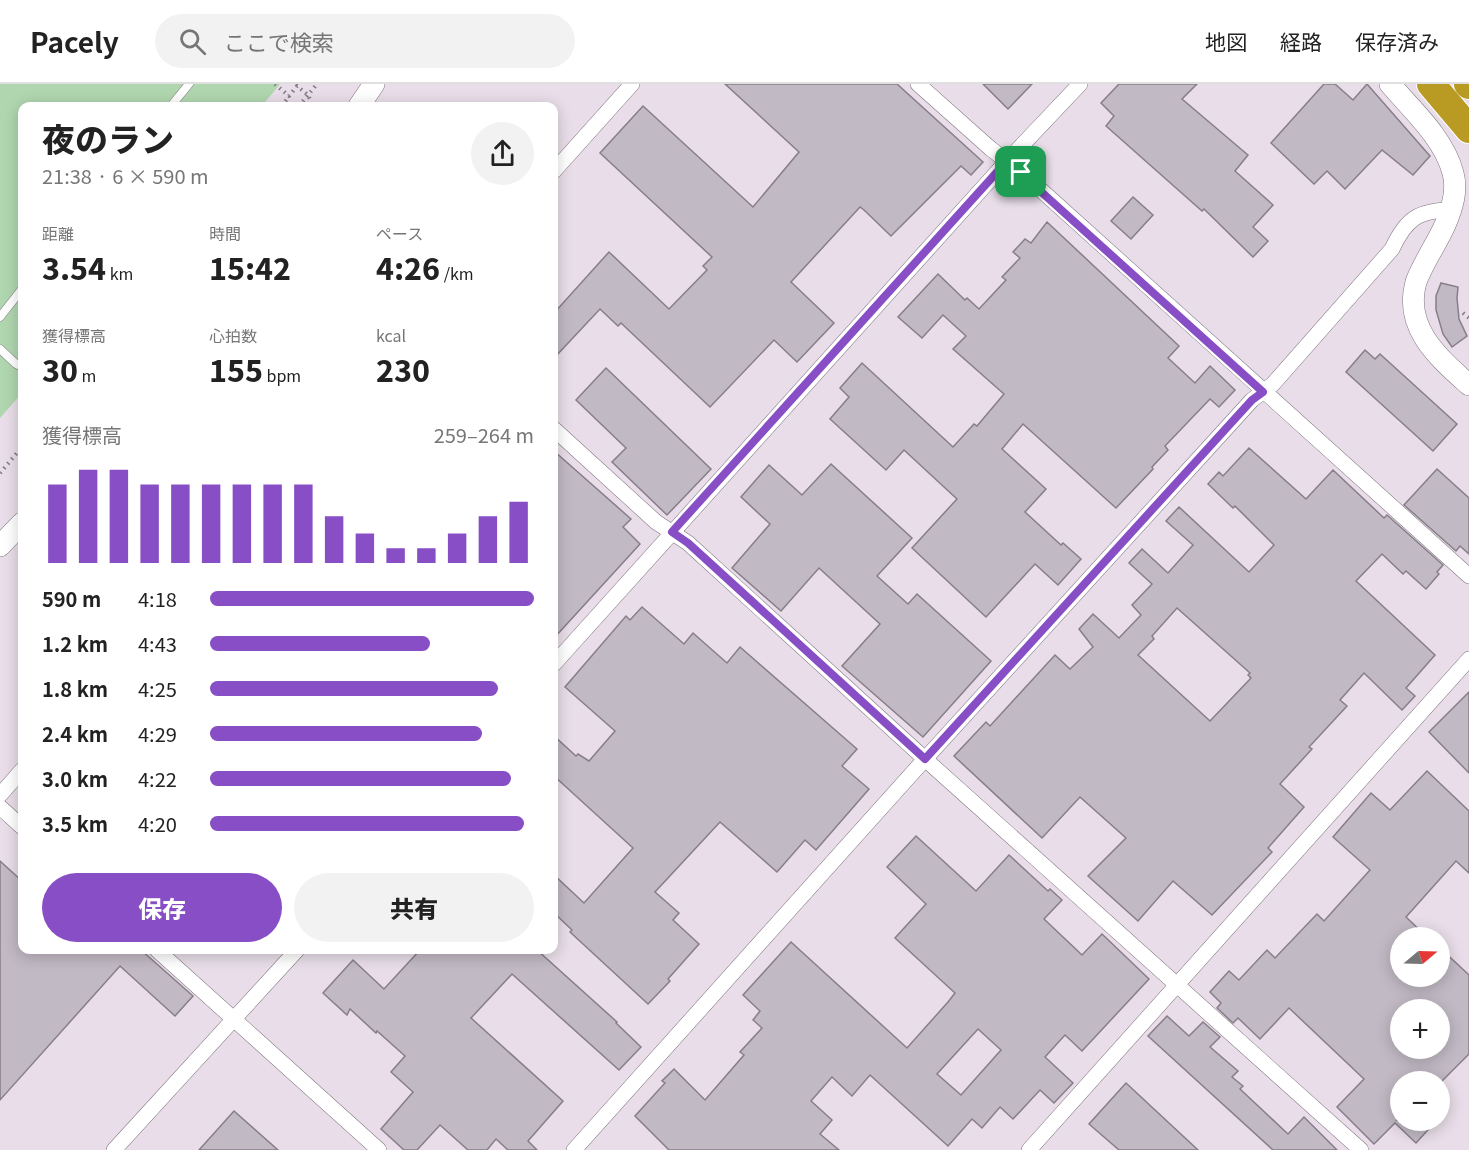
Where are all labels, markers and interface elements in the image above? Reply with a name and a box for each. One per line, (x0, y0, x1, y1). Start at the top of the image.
search box (155, 14, 575, 68)
text: Pacely (30, 21, 119, 61)
icon: search (176, 25, 209, 58)
text: ここで検索 (224, 25, 334, 57)
text: 地図 (1205, 26, 1247, 56)
text: 経路 (1280, 26, 1322, 56)
text: 保存済み (1355, 26, 1439, 56)
text: 夜のラン (42, 114, 174, 162)
button: share (471, 122, 534, 185)
pin (995, 146, 1046, 197)
icon: arrive (1004, 155, 1037, 188)
text: 21:38 · 6 × 590 m (42, 161, 209, 190)
text: 距離 (42, 221, 74, 245)
text: 時間 (209, 221, 241, 245)
text: ペース (376, 221, 423, 245)
text: 3.54 (42, 245, 106, 289)
text: 15:42 (209, 245, 291, 289)
text: 4:26 (376, 245, 440, 289)
text: km (106, 261, 133, 285)
text: /km (440, 261, 474, 285)
text: 獲得標高 (42, 323, 106, 347)
text: 心拍数 (209, 323, 257, 347)
text: kcal (376, 323, 406, 347)
text: 30 (42, 347, 78, 391)
text: 155 (209, 347, 263, 391)
text: 230 (376, 347, 430, 391)
text: m (78, 363, 96, 387)
text: bpm (263, 363, 301, 387)
text: 獲得標高 (42, 420, 122, 449)
text: 259–264 m (434, 420, 534, 449)
text: 590 m (42, 584, 101, 613)
text: 4:18 (138, 584, 177, 613)
text: 1.2 km (42, 629, 108, 658)
text: 4:43 (138, 629, 177, 658)
text: 1.8 km (42, 674, 108, 703)
text: 4:25 (138, 674, 177, 703)
text: 2.4 km (42, 719, 108, 748)
text: 4:29 (138, 719, 177, 748)
text: 3.0 km (42, 764, 108, 793)
text: 4:22 (138, 764, 177, 793)
text: 3.5 km (42, 809, 108, 838)
text: 4:20 (138, 809, 177, 838)
button: 保存 (42, 873, 282, 942)
button: 共有 (294, 873, 534, 942)
north arrow (1390, 927, 1450, 987)
map controls (1390, 927, 1450, 1131)
button: + (1390, 999, 1450, 1059)
button: − (1390, 1071, 1450, 1131)

